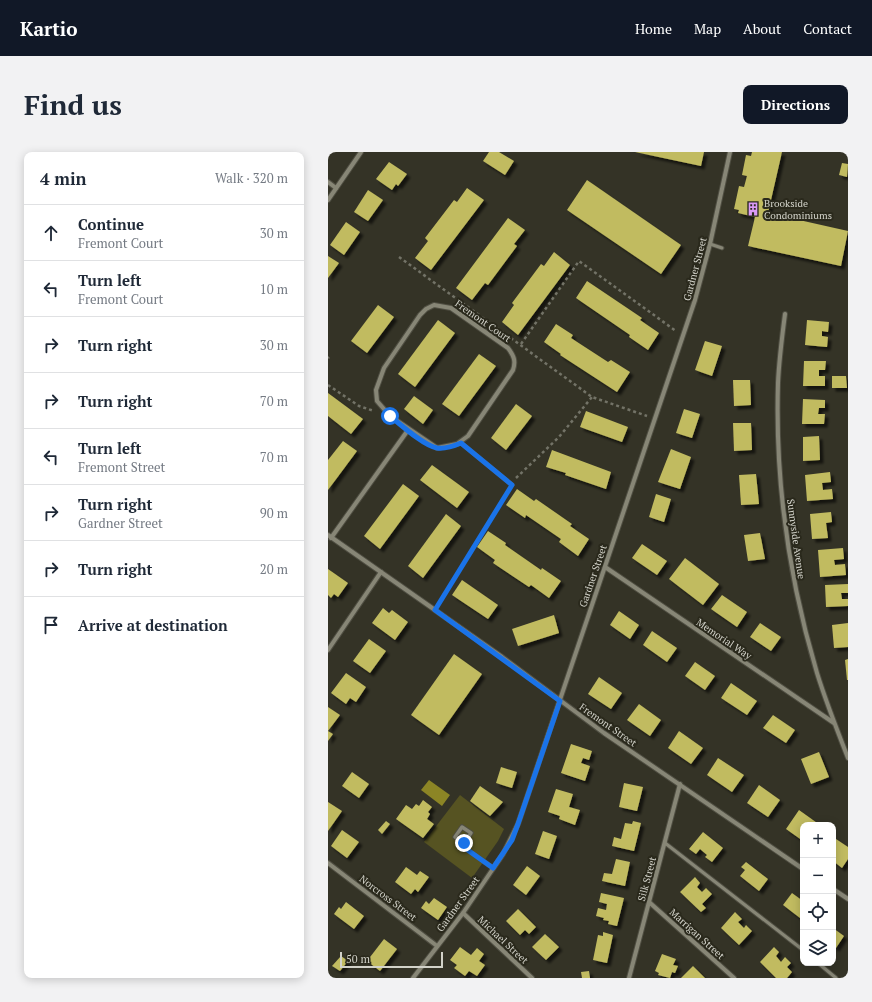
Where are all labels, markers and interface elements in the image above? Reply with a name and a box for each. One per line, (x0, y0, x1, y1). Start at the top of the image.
text: Kartio (20, 16, 77, 41)
text: Home (635, 19, 672, 38)
text: Map (694, 19, 721, 38)
text: About (743, 19, 781, 38)
text: Contact (803, 19, 852, 38)
button: Directions (743, 85, 848, 124)
text: Find us (24, 86, 122, 123)
text: 4 min (40, 167, 87, 190)
text: Walk · 320 m (215, 169, 288, 187)
place label: Brookside Condominiums (764, 197, 832, 222)
building icon: Brookside Condominiums (745, 201, 761, 217)
text: Continue (78, 214, 144, 234)
icon: ahead (40, 222, 62, 244)
text: 30 m (260, 224, 288, 242)
text: Fremont Court (78, 234, 163, 252)
street label: Gardner Street (680, 236, 710, 302)
text: Turn left (78, 270, 142, 290)
icon: left (40, 278, 62, 300)
text: 10 m (260, 280, 288, 298)
text: Fremont Court (78, 290, 163, 308)
street label: Fremont Court (452, 297, 514, 345)
icon: right (40, 334, 62, 356)
text: Turn right (78, 335, 153, 355)
text: 30 m (260, 336, 288, 354)
icon: right (40, 390, 62, 412)
text: Turn right (78, 391, 153, 411)
text: 70 m (260, 392, 288, 410)
route start (381, 407, 399, 425)
text: Turn left (78, 438, 142, 458)
icon: left (40, 446, 62, 468)
text: 70 m (260, 448, 288, 466)
text: Fremont Street (78, 458, 165, 476)
text: Turn right (78, 494, 153, 514)
street label: Sunnyside Avenue (784, 498, 808, 580)
icon: right (40, 502, 62, 524)
text: 90 m (260, 504, 288, 522)
text: Gardner Street (78, 514, 163, 532)
street label: Gardner Street (576, 543, 610, 609)
icon: right (40, 558, 62, 580)
text: Turn right (78, 559, 153, 579)
text: 20 m (260, 560, 288, 578)
icon: arrive (40, 614, 62, 636)
text: Arrive at destination (78, 615, 228, 635)
street label: Memorial Way (694, 616, 755, 663)
street label: Fremont Street (577, 700, 639, 750)
map controls (800, 822, 836, 966)
button: + (800, 822, 836, 858)
route end (455, 834, 473, 852)
street label: Silk Street (635, 855, 659, 903)
button: − (800, 858, 836, 894)
street label: Norcross Street (357, 872, 419, 924)
street label: Gardner Street (434, 874, 483, 934)
button: locate (800, 894, 836, 930)
street label: Marrigan Street (667, 906, 727, 962)
street label: Michael Street (475, 913, 531, 967)
button: layers (800, 930, 836, 966)
scale bar (340, 950, 443, 969)
text: 50 m (346, 952, 370, 966)

